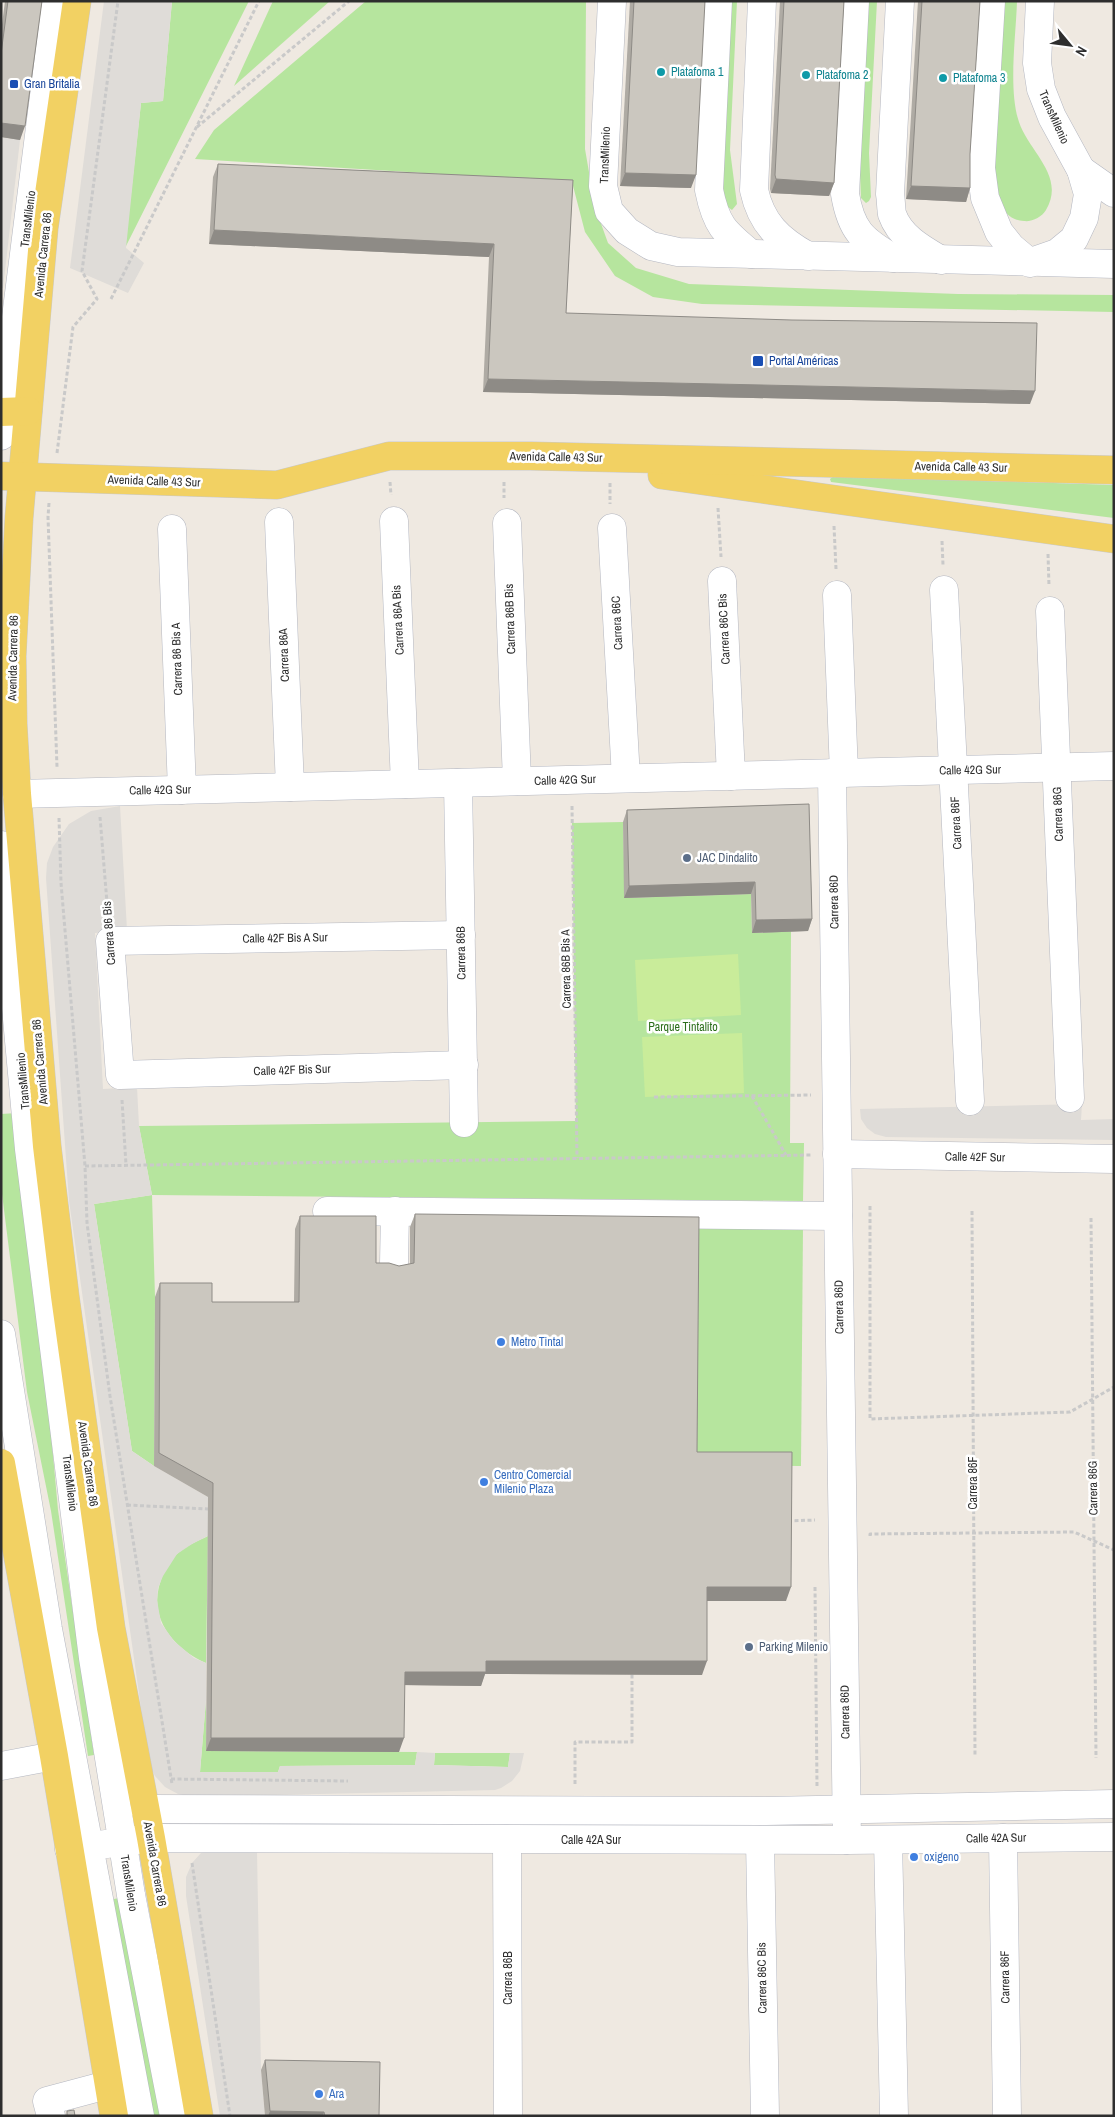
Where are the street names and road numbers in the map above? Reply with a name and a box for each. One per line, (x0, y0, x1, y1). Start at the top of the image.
street label: TransMilenio (1035, 88, 1073, 146)
street label: TransMilenio (596, 126, 614, 184)
street label: TransMilenio (17, 190, 39, 248)
street label: Avenida Carrera 86 (30, 212, 55, 299)
street label: Avenida Calle 43 Sur (508, 448, 603, 466)
street label: Avenida Calle 43 Sur (913, 458, 1008, 476)
street label: Avenida Calle 43 Sur (106, 471, 201, 491)
street label: Carrera 86B Bis (501, 583, 519, 655)
street label: Carrera 86A Bis (388, 585, 408, 655)
street label: Carrera 86C Bis (714, 593, 734, 665)
street label: Carrera 86C (608, 596, 626, 650)
street label: Avenida Carrera 86 (4, 615, 22, 702)
street label: Carrera 86 Bis A (168, 622, 186, 696)
street label: Carrera 86A (275, 628, 293, 682)
street label: Calle 42G Sur (939, 761, 1002, 779)
street label: Calle 42G Sur (534, 771, 597, 789)
street label: Calle 42G Sur (129, 781, 192, 799)
street label: Carrera 86G (1049, 786, 1067, 842)
street label: Carrera 86F (947, 796, 965, 850)
street label: Carrera 86D (826, 875, 842, 929)
street label: Carrera 86 Bis (99, 900, 119, 965)
street label: Carrera 86B (453, 926, 469, 980)
street label: Calle 42F Bis A Sur (242, 929, 329, 947)
street label: Carrera 86B Bis A (557, 929, 575, 1009)
street label: Avenida Carrera 86 (28, 1019, 52, 1106)
street label: TransMilenio (13, 1052, 33, 1110)
street label: Calle 42F Bis Sur (253, 1061, 332, 1079)
street label: Calle 42F Sur (945, 1148, 1006, 1166)
street label: Carrera 86D (831, 1280, 847, 1334)
street label: Avenida Carrera 86 (74, 1419, 102, 1508)
street label: TransMilenio (59, 1454, 81, 1512)
street label: Carrera 86F (965, 1456, 981, 1510)
street label: Carrera 86G (1085, 1461, 1101, 1515)
street label: Carrera 86D (837, 1685, 853, 1739)
street label: Avenida Carrera 86 (140, 1819, 170, 1908)
street label: Calle 42A Sur (966, 1829, 1027, 1847)
street label: Calle 42A Sur (561, 1832, 622, 1848)
street label: TransMilenio (117, 1854, 141, 1912)
street label: Carrera 86C Bis (753, 1942, 771, 2014)
street label: Carrera 86F (997, 1950, 1013, 2004)
street label: Carrera 86B (500, 1951, 516, 2005)

